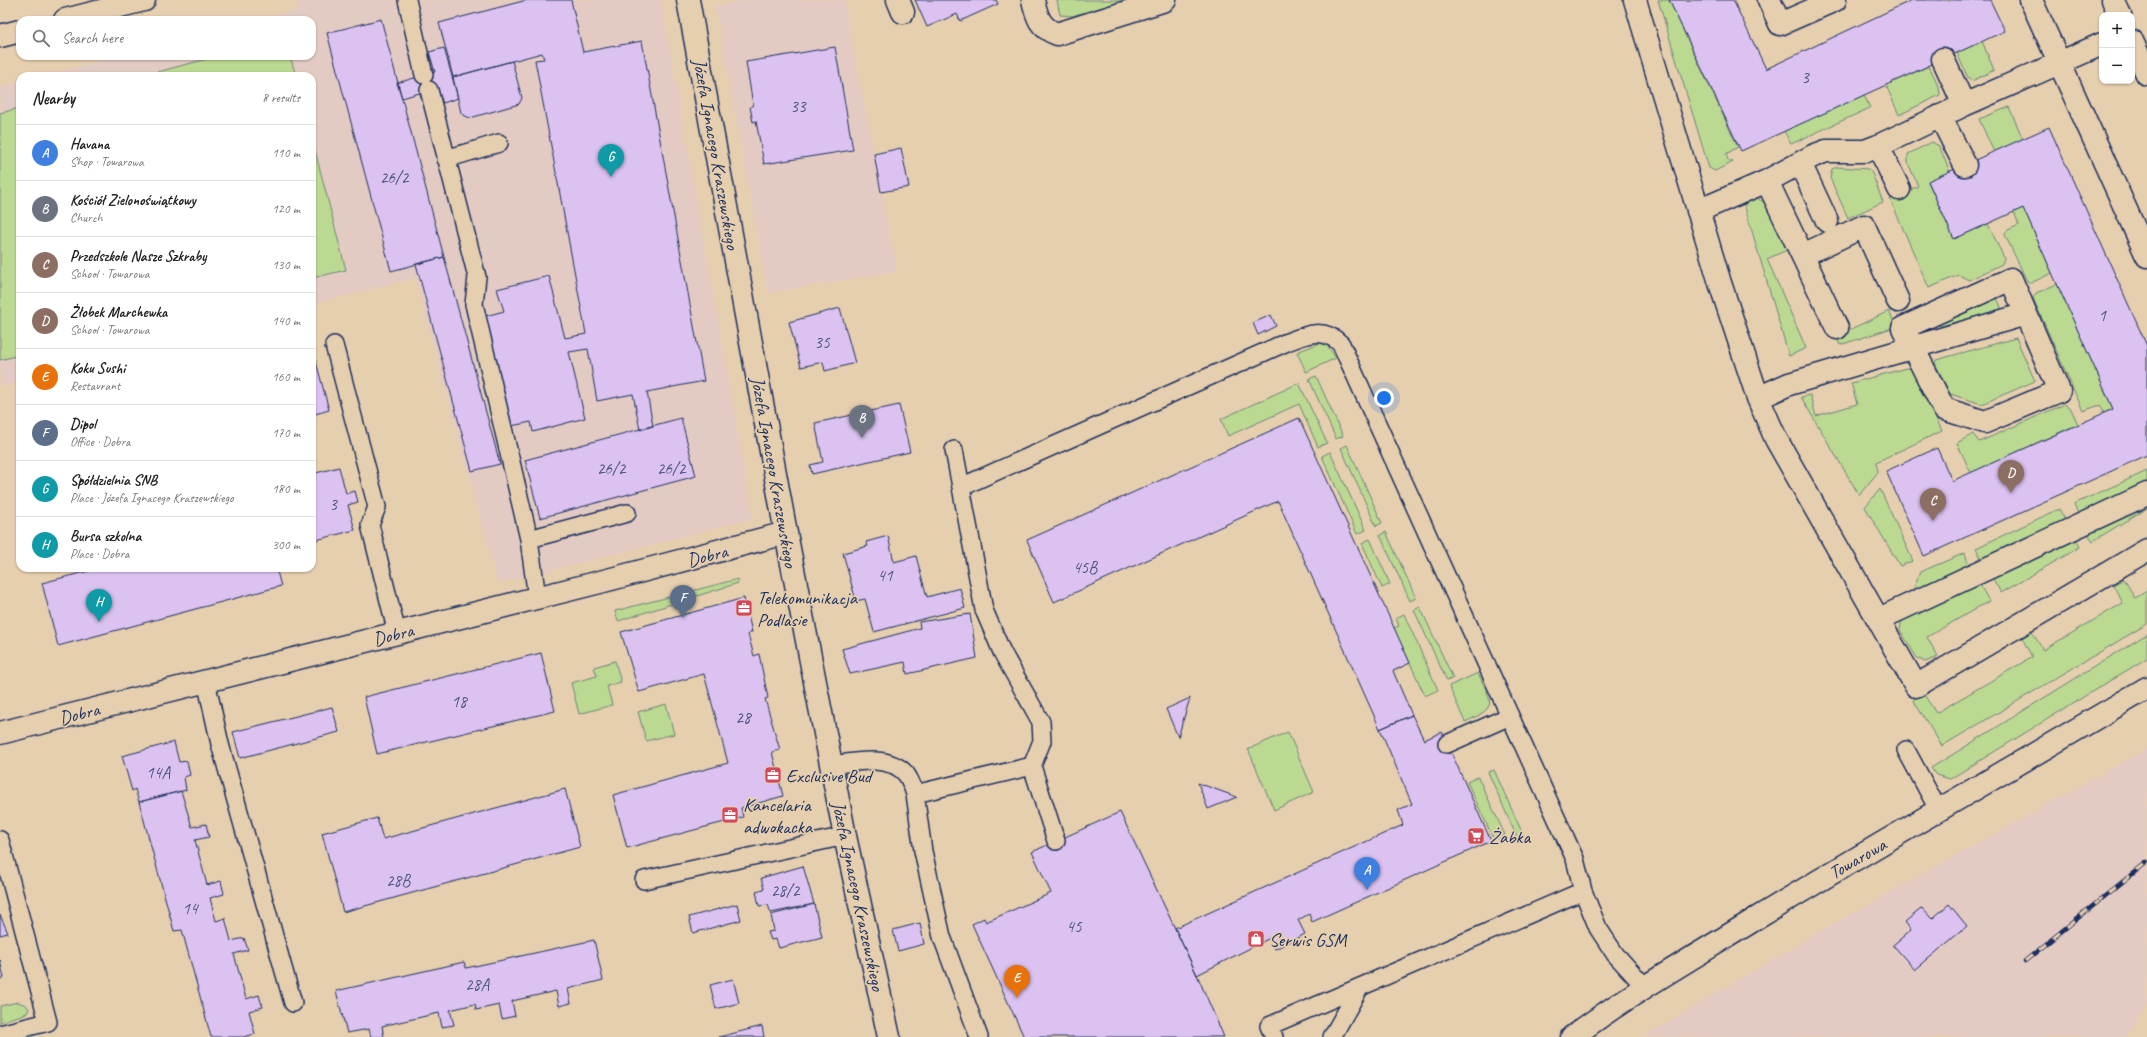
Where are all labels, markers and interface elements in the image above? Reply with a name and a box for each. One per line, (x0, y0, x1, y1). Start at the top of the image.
map controls (2099, 12, 2135, 84)
button: + (2099, 12, 2135, 48)
search box (16, 16, 316, 60)
icon: search (30, 27, 52, 49)
text: Search here (62, 29, 123, 48)
button: − (2099, 48, 2135, 84)
street label: Józefa Ignacego Kraszewskiego (687, 56, 745, 253)
house number: 3 (1801, 67, 1810, 88)
text: Nearby (32, 88, 75, 109)
text: 8 results (262, 90, 300, 106)
house number: 33 (790, 96, 807, 117)
text: Havana (70, 135, 109, 154)
pin: G (598, 144, 624, 177)
text: A (42, 145, 48, 161)
text: 110 m (272, 145, 300, 161)
text: Shop · Towarowa (70, 154, 144, 170)
house number: 26/2 (380, 167, 410, 188)
text: Kościół Zielonoświątkowy (70, 191, 196, 210)
text: B (42, 201, 48, 217)
text: 120 m (272, 201, 300, 217)
text: Church (70, 210, 103, 226)
text: Przedszkole Nasze Szkraby (70, 247, 206, 266)
text: C (42, 257, 48, 273)
text: 130 m (272, 257, 300, 273)
text: School · Towarowa (70, 266, 150, 282)
text: Żłobek Marchewka (70, 303, 167, 322)
house number: 1 (2098, 305, 2107, 326)
text: D (41, 313, 49, 329)
text: 140 m (272, 313, 300, 329)
text: School · Towarowa (70, 322, 150, 338)
house number: 35 (814, 332, 831, 353)
text: Koku Sushi (70, 359, 125, 378)
text: E (42, 369, 48, 385)
text: 160 m (272, 369, 300, 385)
street label: Józefa Ignacego Kraszewskiego (745, 374, 803, 571)
text: Restaurant (70, 378, 120, 394)
your location (1374, 388, 1394, 408)
pin: B (849, 405, 875, 438)
text: Dipol (70, 415, 96, 434)
text: F (42, 425, 48, 441)
text: 170 m (272, 425, 300, 441)
text: Office · Dobra (70, 434, 130, 450)
house number: 26/2 (597, 458, 627, 479)
house number: 26/2 (657, 458, 687, 479)
pin: D (1998, 460, 2024, 493)
text: Spółdzielnia SNB (70, 471, 157, 490)
text: G (42, 481, 48, 497)
text: 180 m (272, 481, 300, 497)
pin: C (1920, 488, 1946, 521)
text: Place · Józefa Ignacego Kraszewskiego (70, 490, 234, 506)
house number: 3 (329, 494, 338, 515)
text: Bursa szkolna (70, 527, 141, 546)
text: H (41, 537, 49, 553)
text: 300 m (272, 537, 300, 553)
street label: Dobra (685, 539, 731, 573)
text: Place · Dobra (70, 546, 129, 562)
house number: 45B (1073, 557, 1098, 578)
house number: 41 (877, 565, 894, 586)
pin: F (670, 585, 696, 618)
place label: Telekomunikacja Podlasie (757, 586, 859, 632)
pin: H (86, 589, 112, 622)
office icon: Telekomunikacja Podlasie (734, 598, 754, 618)
street label: Dobra (371, 618, 417, 652)
house number: 18 (451, 691, 469, 712)
street label: Dobra (57, 697, 103, 731)
house number: 28 (735, 707, 753, 728)
house number: 14A (146, 762, 171, 783)
place label: Exclusive Bud (786, 764, 874, 788)
office icon: Exclusive Bud (763, 765, 783, 785)
place label: Kancelaria adwokacka (743, 793, 814, 839)
street label: Józefa Ignacego Kraszewskiego (826, 798, 890, 994)
office icon: Kancelaria adwokacka (720, 805, 740, 825)
place label: Żabka (1489, 825, 1531, 849)
supermarket icon: Żabka (1466, 826, 1486, 846)
street label: Towarowa (1824, 832, 1892, 885)
pin: A (1354, 857, 1380, 890)
house number: 28B (386, 870, 411, 891)
house number: 28/2 (771, 880, 801, 901)
house number: 14 (182, 898, 200, 919)
house number: 45 (1066, 916, 1083, 937)
place label: Serwis GSM (1269, 928, 1348, 952)
shop icon: Serwis GSM (1246, 929, 1266, 949)
pin: E (1004, 965, 1030, 998)
house number: 28A (465, 974, 490, 995)

